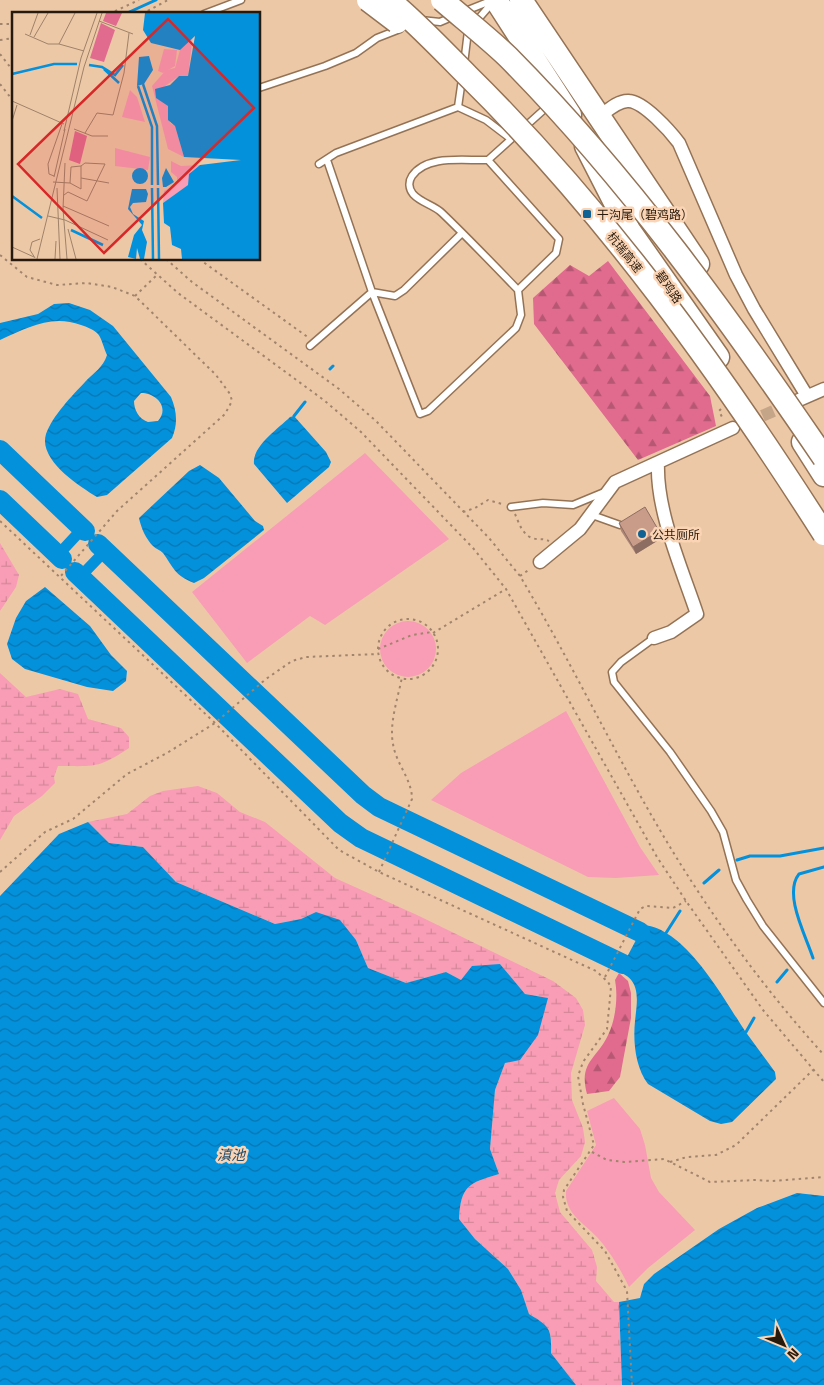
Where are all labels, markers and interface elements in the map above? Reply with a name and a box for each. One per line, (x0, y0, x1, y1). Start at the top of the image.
inset map (12, 12, 260, 260)
place label: 干沟尾（碧鸡路） (597, 205, 693, 224)
marker: 干沟尾（碧鸡路） (581, 208, 593, 220)
street label: 杭瑞高速 (603, 227, 647, 277)
street label: 碧鸡路 (651, 267, 687, 307)
place label: 公共厕所 (652, 525, 700, 544)
marker: 公共厕所 (636, 528, 648, 540)
water label: 滇池 (217, 1144, 247, 1165)
north arrow (759, 1320, 809, 1370)
text: N (783, 1344, 805, 1365)

